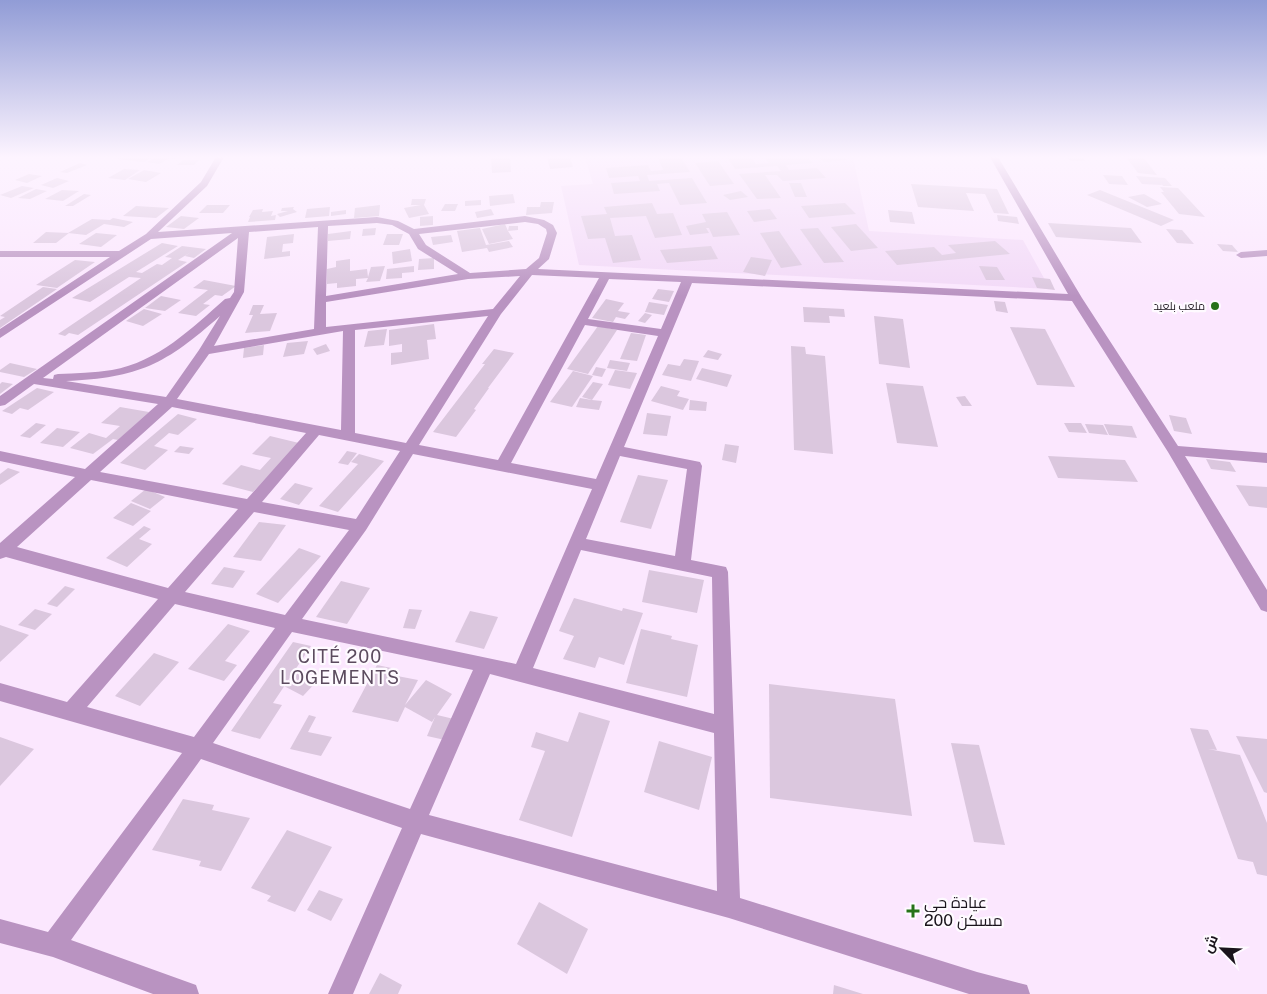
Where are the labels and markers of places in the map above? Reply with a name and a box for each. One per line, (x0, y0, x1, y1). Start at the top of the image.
place label: ملعب بلعيد (1153, 300, 1205, 312)
marker: ملعب بلعيد (1209, 300, 1221, 312)
place label: عيادة حي 200 مسكن (924, 893, 1003, 931)
marker: عيادة حي 200 مسكن (906, 904, 920, 918)

